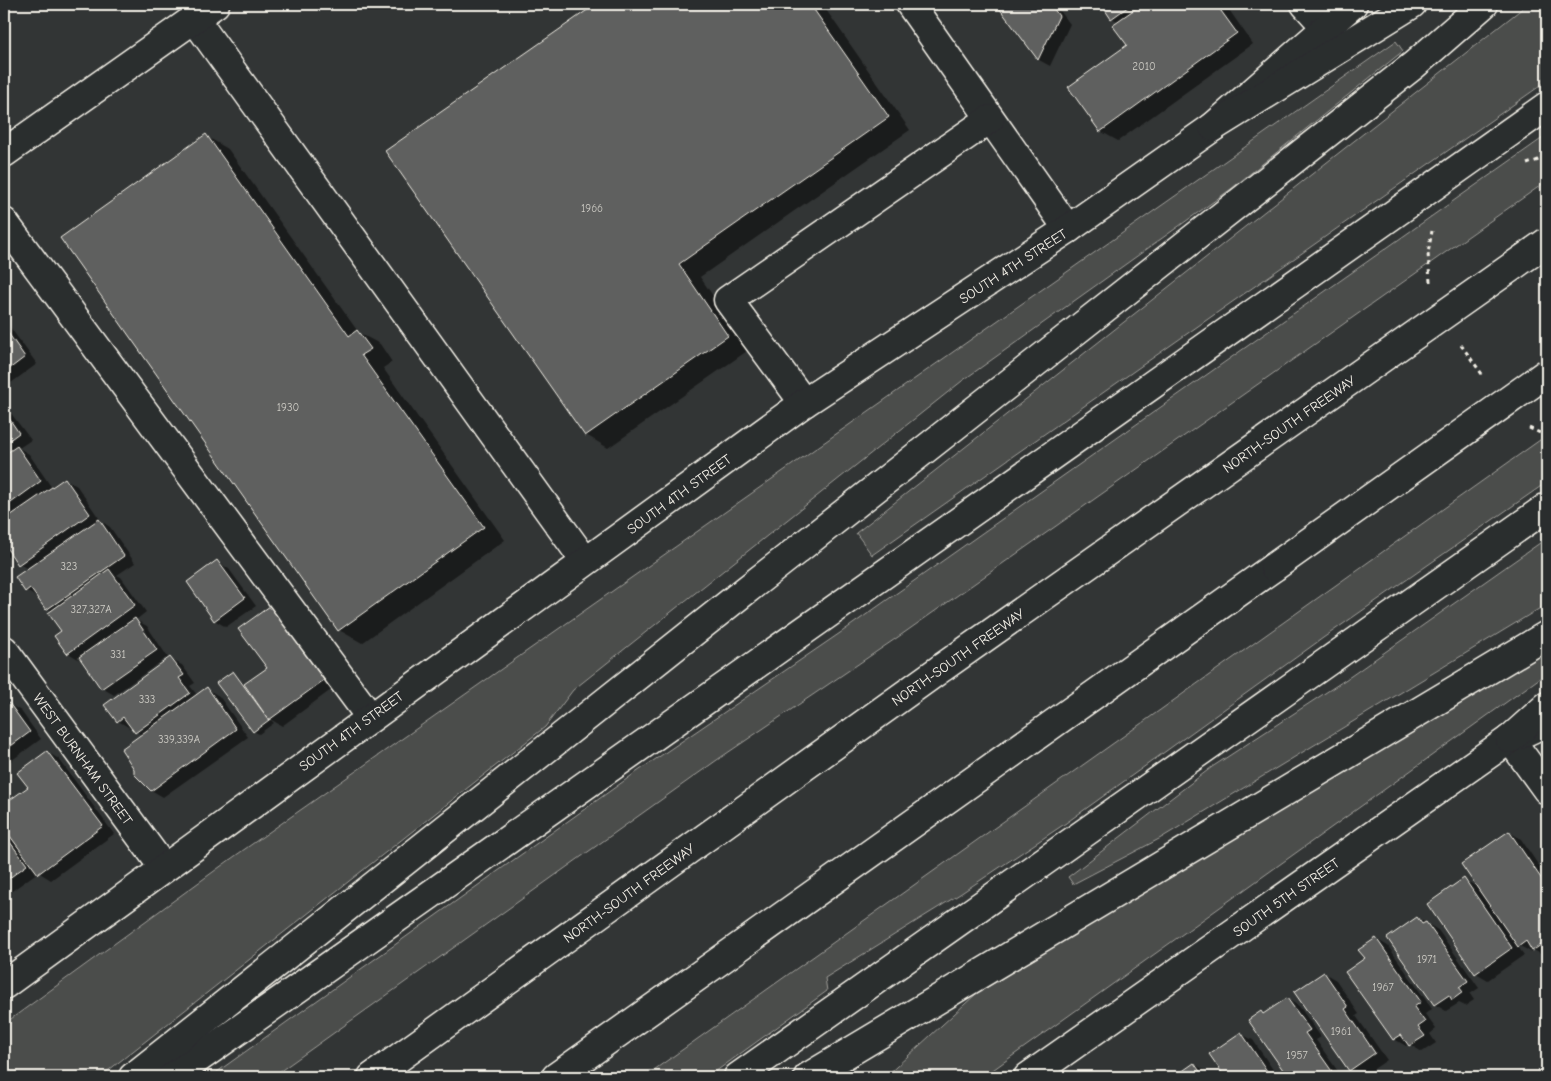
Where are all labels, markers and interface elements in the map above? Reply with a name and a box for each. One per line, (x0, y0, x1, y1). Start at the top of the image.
house number: 2010 (1132, 60, 1156, 73)
house number: 1966 (581, 202, 603, 215)
street label: SOUTH 4TH STREET (956, 225, 1071, 308)
street label: NORTH-SOUTH FREEWAY (1220, 372, 1360, 477)
house number: 1930 (277, 401, 299, 414)
street label: SOUTH 4TH STREET (624, 450, 735, 538)
house number: 323 (61, 560, 77, 573)
house number: 327,327A (70, 603, 112, 616)
street label: NORTH-SOUTH FREEWAY (889, 605, 1029, 710)
house number: 331 (110, 648, 126, 661)
street label: SOUTH 4TH STREET (296, 687, 407, 775)
street label: WEST BURNHAM STREET (29, 690, 136, 829)
house number: 333 (139, 693, 155, 706)
house number: 339,339A (158, 733, 201, 746)
street label: NORTH-SOUTH FREEWAY (560, 840, 699, 947)
street label: SOUTH 5TH STREET (1230, 854, 1343, 940)
house number: 1971 (1417, 953, 1437, 966)
house number: 1967 (1372, 981, 1394, 994)
house number: 1961 (1331, 1025, 1351, 1038)
house number: 1957 (1286, 1049, 1308, 1062)

